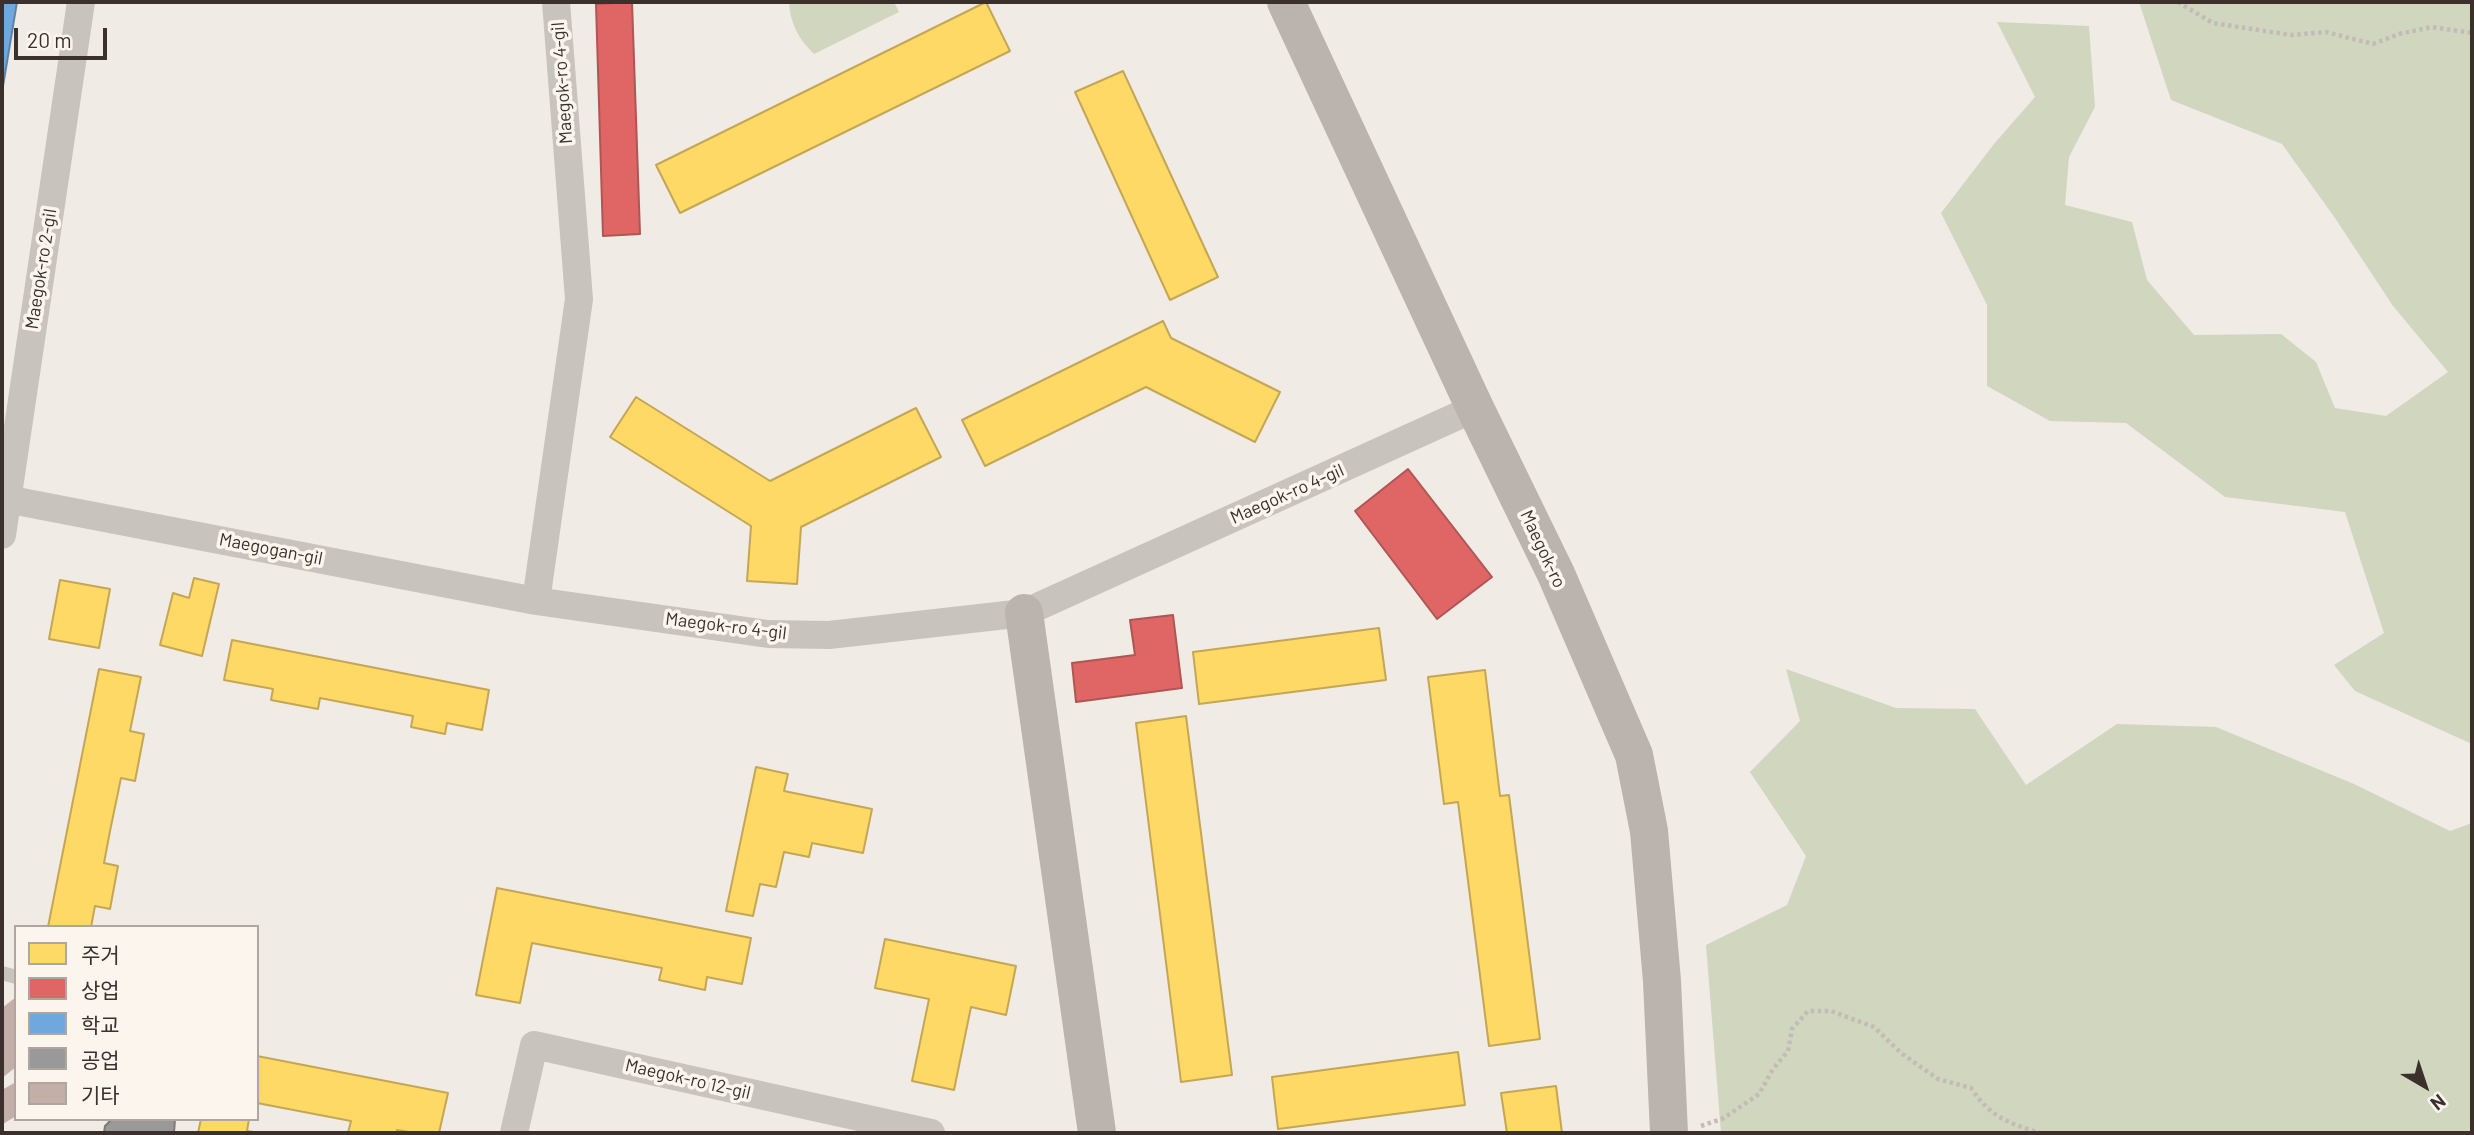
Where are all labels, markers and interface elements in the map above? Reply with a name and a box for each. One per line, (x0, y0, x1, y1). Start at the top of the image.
scale bar (18, 14, 110, 58)
street label: Maegok-ro 4-gil (547, 21, 577, 145)
text: 20 m (27, 27, 72, 52)
street label: Maegok-ro 2-gil (21, 207, 61, 331)
street label: Maegok-ro 4-gil (1227, 459, 1347, 529)
street label: Maegok-ro (1516, 507, 1570, 591)
street label: Maegogan-gil (217, 528, 325, 570)
street label: Maegok-ro 4-gil (664, 608, 788, 644)
legend (14, 925, 259, 1121)
text: 주거 (81, 942, 120, 967)
text: 상업 (81, 977, 120, 1002)
text: 학교 (81, 1012, 120, 1037)
text: 공업 (81, 1047, 120, 1072)
north arrow (2390, 1051, 2460, 1121)
street label: Maegok-ro 12-gil (623, 1054, 753, 1104)
text: 기타 (81, 1082, 120, 1107)
text: N (2426, 1090, 2451, 1116)

